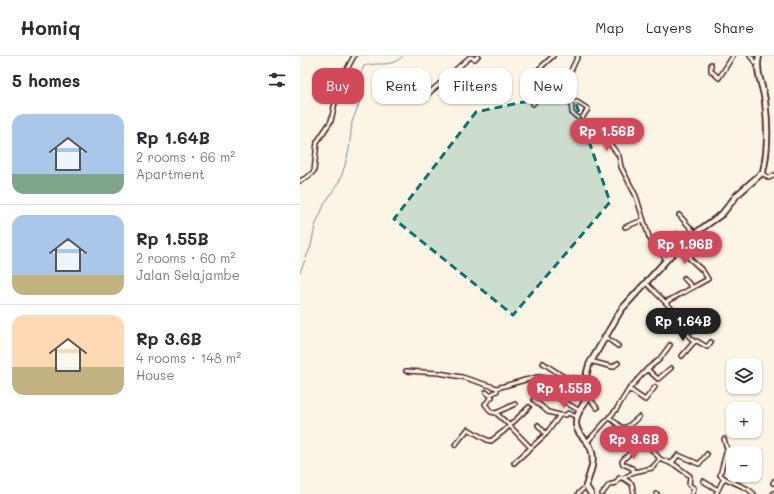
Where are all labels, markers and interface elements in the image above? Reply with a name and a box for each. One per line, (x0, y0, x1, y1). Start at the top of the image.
text: Homiq (20, 15, 81, 40)
text: Map (595, 18, 624, 37)
text: Layers (646, 18, 692, 37)
text: Share (714, 18, 754, 37)
chip: Buy (312, 68, 364, 104)
chip: Rent (372, 68, 431, 104)
chip: Filters (439, 68, 512, 104)
chip: New (520, 68, 577, 104)
text: 5 homes (12, 69, 80, 91)
icon: filters (266, 69, 288, 91)
pin: Rp 1.56B (566, 118, 648, 152)
text: Rp 1.56B (579, 122, 635, 139)
text: Rp 1.64B (136, 126, 210, 148)
icon: home (44, 130, 92, 178)
text: 2 rooms · 66 m² (136, 148, 235, 165)
text: Apartment (136, 165, 205, 182)
text: Rp 1.55B (136, 227, 209, 249)
icon: home (44, 231, 92, 279)
pin: Rp 1.96B (644, 231, 726, 265)
text: Rp 1.96B (657, 235, 713, 252)
text: 2 rooms · 60 m² (136, 249, 235, 266)
text: Jalan Selajambe (136, 266, 240, 283)
pin: Rp 1.64B (642, 308, 724, 342)
text: Rp 1.64B (655, 312, 711, 329)
text: Rp 3.6B (136, 327, 202, 349)
icon: home (44, 331, 92, 379)
text: 4 rooms · 148 m² (136, 349, 241, 366)
map controls (726, 358, 762, 482)
button: layers (726, 358, 762, 394)
text: House (136, 366, 174, 383)
pin: Rp 1.55B (523, 375, 605, 409)
text: Rp 1.55B (536, 379, 592, 396)
button: + (726, 402, 762, 438)
pin: Rp 3.6B (597, 426, 671, 460)
text: Rp 3.6B (609, 430, 659, 447)
button: − (726, 446, 762, 482)

